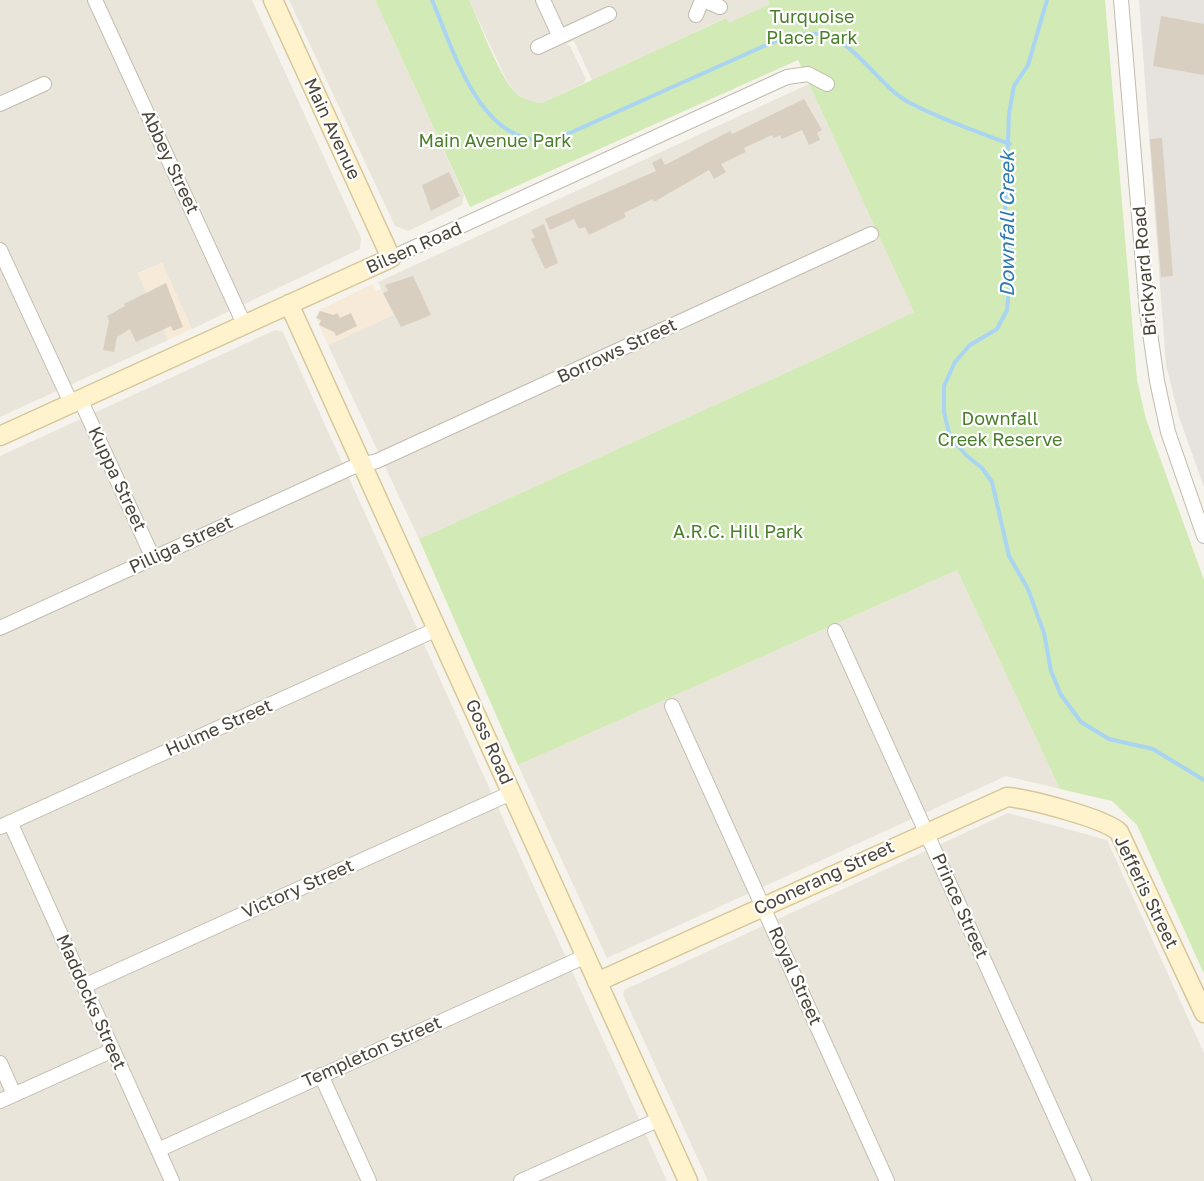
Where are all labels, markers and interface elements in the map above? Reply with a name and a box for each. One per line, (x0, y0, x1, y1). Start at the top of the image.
park label: Turquoise Place Park (766, 6, 858, 48)
street label: Main Avenue (299, 75, 365, 183)
street label: Abbey Street (137, 107, 203, 217)
park label: Main Avenue Park (418, 130, 572, 152)
water label: Downfall Creek (996, 151, 1020, 297)
street label: Brickyard Road (1129, 205, 1161, 337)
street label: Bilsen Road (363, 217, 465, 279)
street label: Borrows Street (554, 314, 680, 388)
park label: Downfall Creek Reserve (938, 408, 1062, 450)
street label: Kuppa Street (83, 423, 151, 535)
street label: Pilliga Street (126, 512, 236, 578)
park label: A.R.C. Hill Park (673, 521, 803, 543)
street label: Hulme Street (162, 695, 276, 761)
street label: Goss Road (461, 696, 517, 788)
street label: Jefferis Street (1109, 832, 1183, 952)
street label: Coonerang Street (750, 836, 898, 920)
street label: Prince Street (927, 850, 993, 962)
street label: Victory Street (239, 855, 357, 923)
street label: Royal Street (764, 923, 826, 1029)
street label: Maddocks Street (51, 931, 131, 1073)
street label: Templeton Street (299, 1012, 445, 1092)

